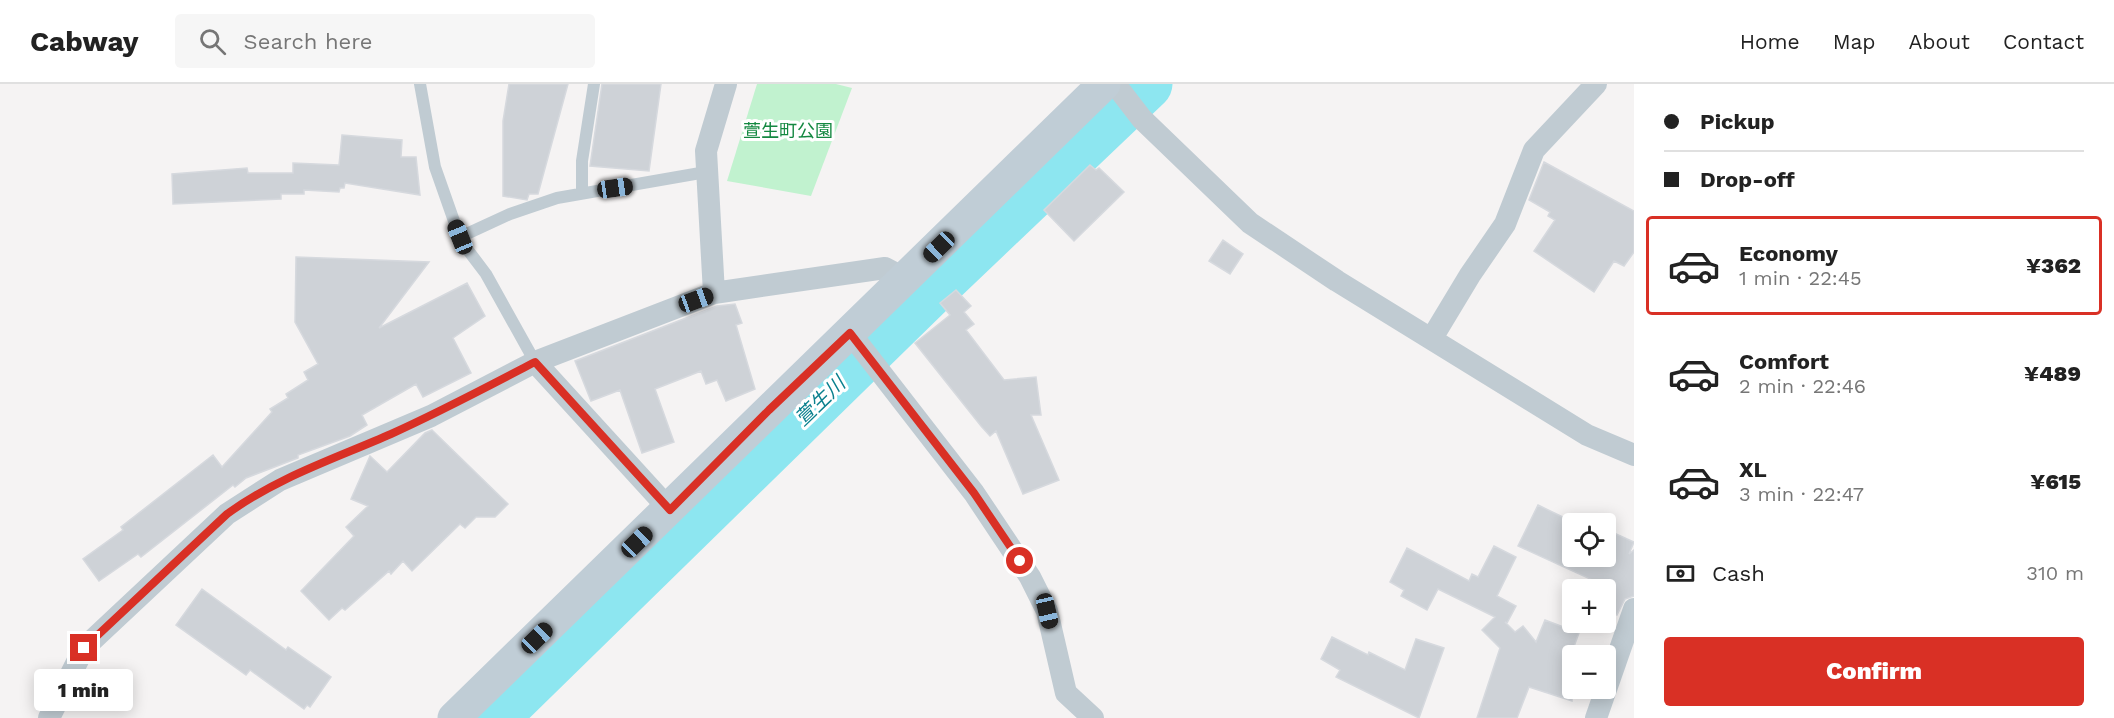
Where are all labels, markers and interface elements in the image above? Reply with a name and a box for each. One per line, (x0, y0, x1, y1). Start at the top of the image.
search box (175, 14, 595, 68)
text: Cabway (30, 25, 139, 58)
icon: search (196, 25, 229, 58)
text: Search here (244, 29, 373, 54)
text: Home (1740, 29, 1800, 54)
text: Map (1833, 29, 1876, 54)
text: About (1909, 29, 1970, 54)
text: Contact (2003, 29, 2084, 54)
text: Pickup (1700, 109, 1775, 134)
park label: 萱生町公園 (743, 120, 833, 141)
text: Drop-off (1700, 167, 1795, 192)
car (596, 177, 634, 199)
car (445, 217, 475, 257)
car (920, 228, 958, 266)
icon: car (1667, 239, 1721, 293)
text: Economy (1739, 241, 1838, 266)
text: ¥362 (2026, 253, 2081, 278)
text: 1 min · 22:45 (1739, 266, 1862, 290)
car (676, 285, 716, 315)
icon: car (1667, 347, 1721, 401)
text: Comfort (1739, 349, 1829, 374)
text: ¥489 (2024, 361, 2081, 386)
water label: 萱生川 (790, 370, 851, 430)
text: 2 min · 22:46 (1739, 374, 1866, 398)
icon: car (1667, 455, 1721, 509)
text: XL (1739, 457, 1767, 482)
text: ¥615 (2030, 469, 2081, 494)
text: 3 min · 22:47 (1739, 482, 1864, 506)
map controls (1562, 513, 1616, 699)
button: locate (1562, 513, 1616, 567)
car (618, 523, 656, 561)
route start (1006, 547, 1033, 574)
icon: cash (1664, 557, 1697, 590)
text: Cash (1712, 561, 1765, 586)
text: 310 m (2026, 561, 2084, 585)
button: + (1562, 579, 1616, 633)
car (1034, 591, 1060, 631)
car (518, 619, 556, 657)
route end (70, 634, 97, 661)
button: Confirm (1664, 637, 2084, 706)
button: − (1562, 645, 1616, 699)
callout: 1 min (34, 669, 134, 711)
text: 1 min (58, 678, 109, 702)

